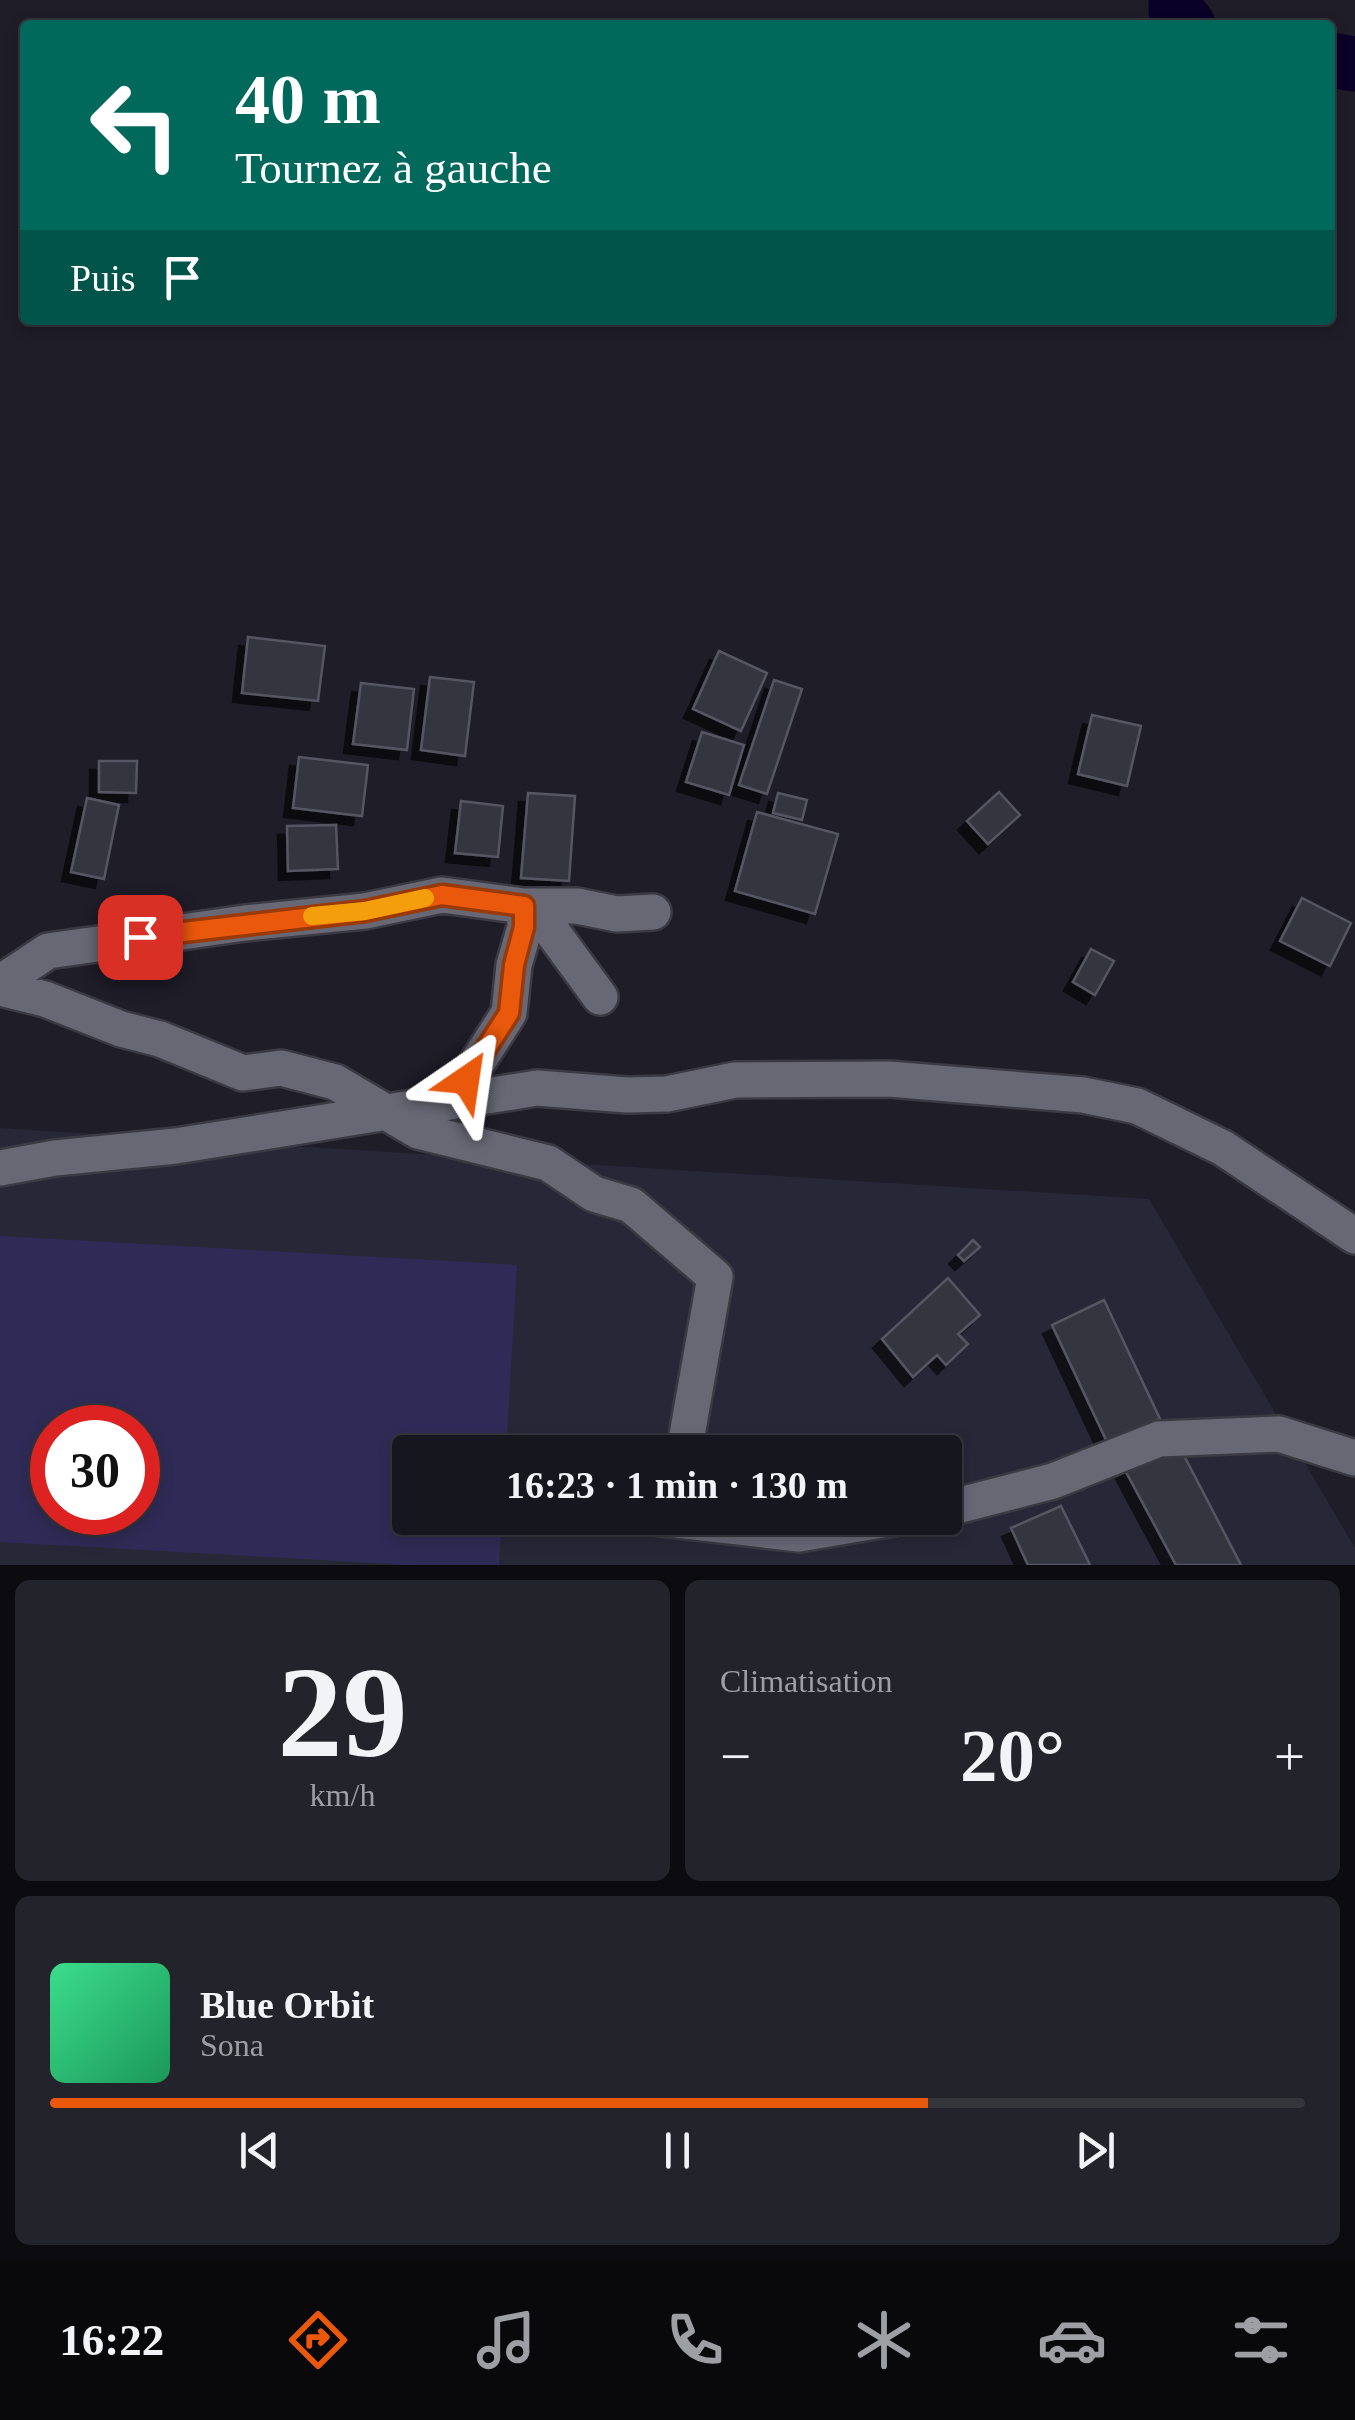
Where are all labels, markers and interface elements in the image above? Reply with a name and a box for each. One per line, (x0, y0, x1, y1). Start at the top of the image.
icon: left (70, 60, 200, 190)
text: 40 m (235, 61, 381, 138)
text: Tournez à gauche (235, 143, 552, 193)
icon: arrive (155, 250, 210, 305)
text: Puis (70, 257, 135, 299)
pin (98, 895, 183, 980)
icon: arrive (113, 910, 168, 965)
position arrow (414, 1028, 518, 1132)
speed limit sign: 30 (30, 1405, 160, 1535)
text: 16:23 · 1 min · 130 m (506, 1464, 848, 1506)
text: 29 (278, 1640, 408, 1784)
text: Climatisation (720, 1663, 892, 1699)
text: 20° (960, 1714, 1065, 1797)
text: − (720, 1726, 751, 1787)
text: + (1274, 1726, 1305, 1787)
text: km/h (310, 1777, 375, 1813)
text: Blue Orbit (200, 1984, 374, 2026)
text: Sona (200, 2027, 264, 2063)
icon: previous (232, 2123, 287, 2178)
icon: pause (650, 2123, 705, 2178)
icon: next (1068, 2123, 1123, 2178)
icon: directions (283, 2305, 353, 2375)
icon: music (471, 2305, 541, 2375)
icon: phone (660, 2305, 730, 2375)
icon: climate (849, 2305, 919, 2375)
icon: car (1037, 2305, 1107, 2375)
icon: filters (1226, 2305, 1296, 2375)
text: 16:22 (59, 2315, 164, 2365)

